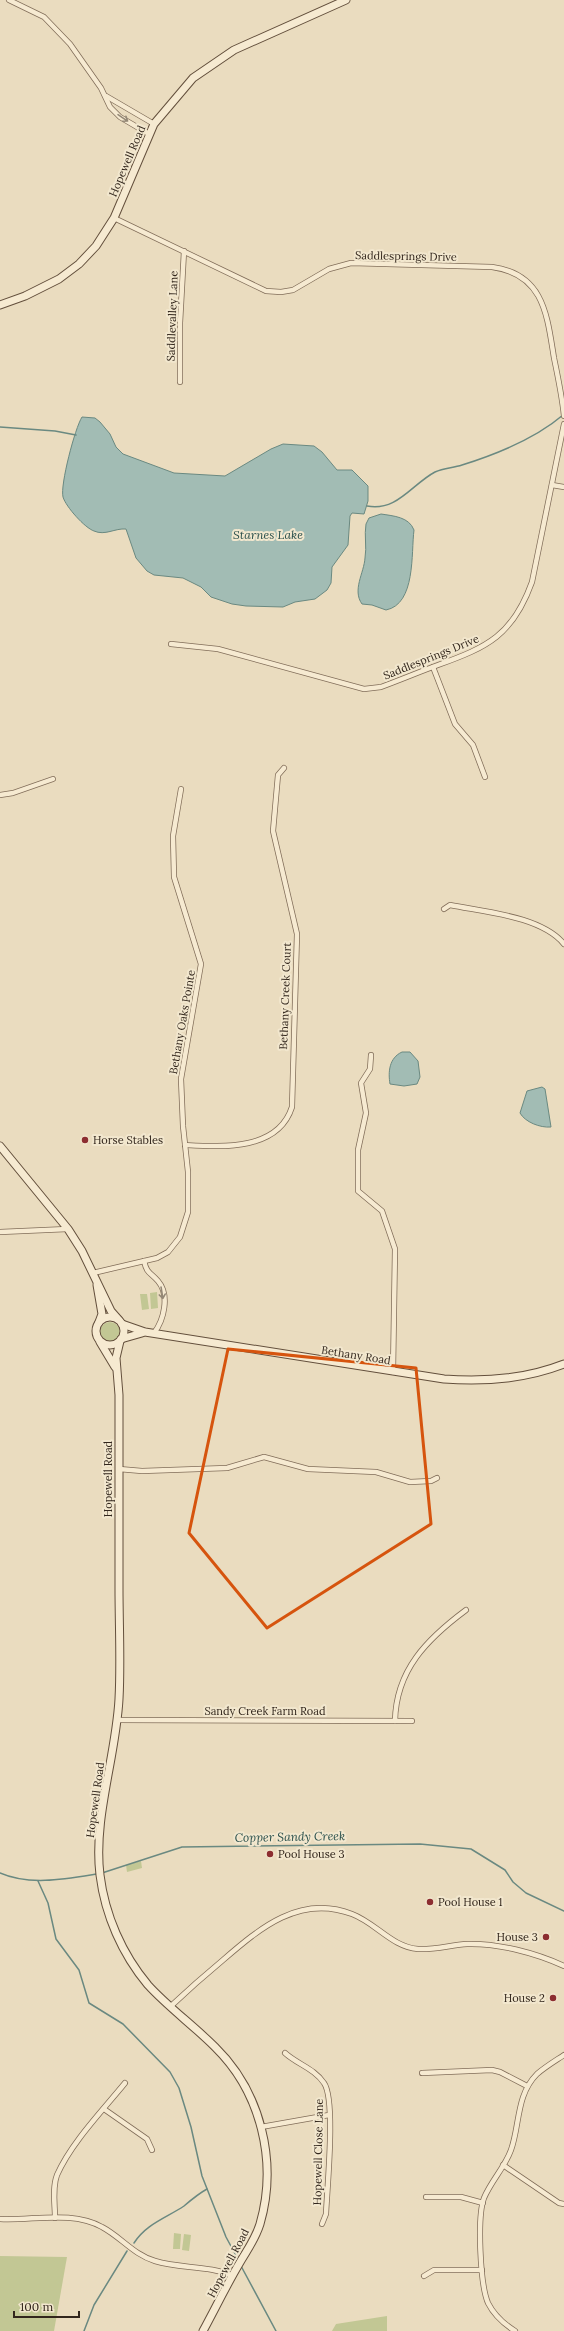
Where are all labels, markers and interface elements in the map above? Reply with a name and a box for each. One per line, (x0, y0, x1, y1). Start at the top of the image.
one-way arrow (118, 114, 129, 122)
street label: Hopewell Road (106, 123, 149, 199)
street label: Saddlesprings Drive (355, 248, 457, 264)
street label: Saddlevalley Lane (163, 270, 181, 362)
water label: Starnes Lake (233, 527, 303, 542)
street label: Saddlesprings Drive (381, 631, 481, 683)
street label: Bethany Creek Court (276, 941, 294, 1050)
street label: Bethany Oaks Pointe (166, 969, 198, 1075)
place label: Horse Stables (93, 1133, 163, 1147)
marker: Horse Stables (80, 1135, 90, 1145)
one-way arrow (158, 1287, 166, 1300)
street label: Bethany Road (320, 1343, 392, 1367)
street label: Hopewell Road (101, 1440, 115, 1517)
street label: Sandy Creek Farm Road (204, 1704, 326, 1718)
street label: Hopewell Road (83, 1761, 107, 1839)
water label: Copper Sandy Creek (235, 1828, 345, 1845)
place label: Pool House 3 (278, 1847, 345, 1861)
marker: Pool House 3 (265, 1849, 275, 1859)
place label: Pool House 1 (438, 1895, 503, 1909)
marker: Pool House 1 (425, 1897, 435, 1907)
place label: House 3 (497, 1930, 538, 1944)
marker: House 3 (541, 1932, 551, 1942)
place label: House 2 (504, 1991, 545, 2005)
marker: House 2 (548, 1993, 558, 2003)
street label: Hopewell Close Lane (310, 2098, 326, 2205)
street label: Hopewell Road (204, 2226, 252, 2300)
scale bar (14, 2293, 79, 2319)
text: 100 m (20, 2299, 53, 2314)

